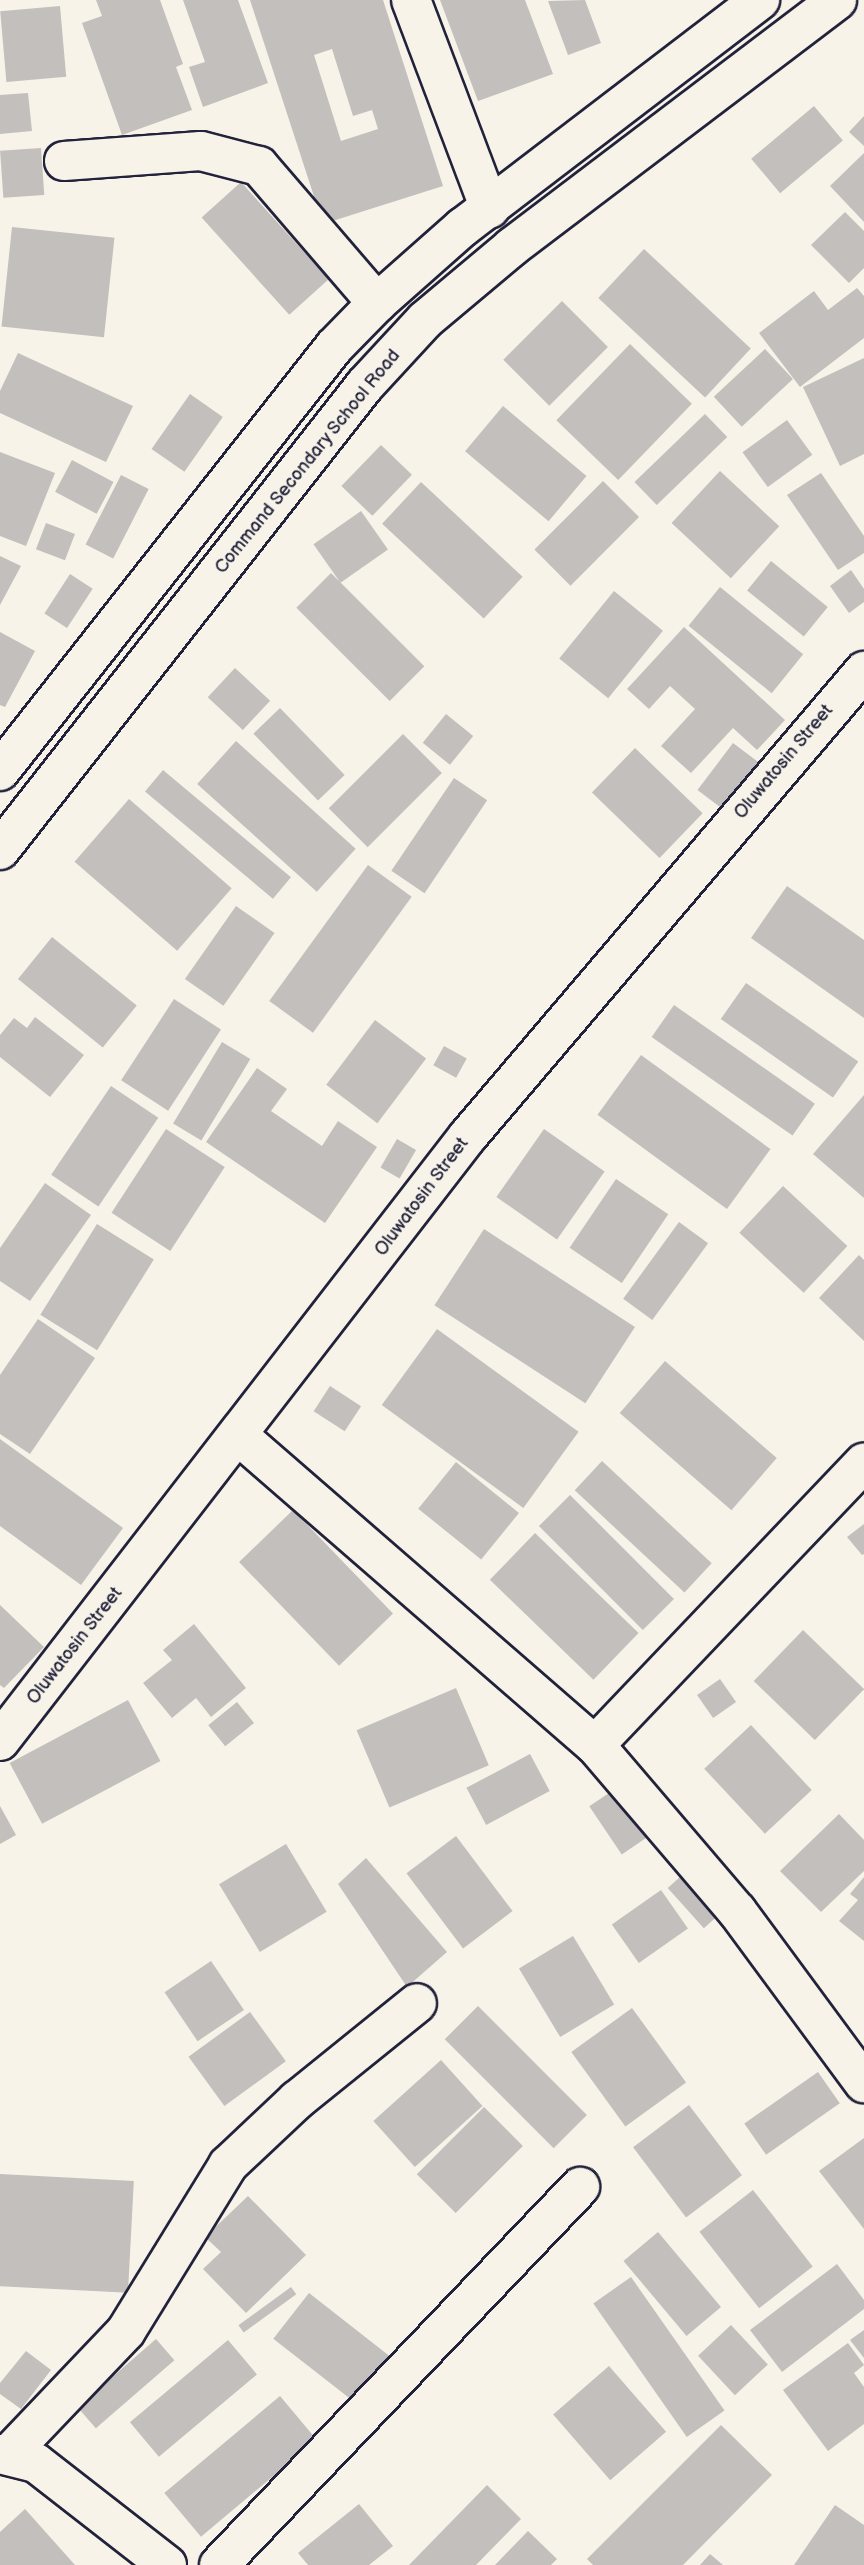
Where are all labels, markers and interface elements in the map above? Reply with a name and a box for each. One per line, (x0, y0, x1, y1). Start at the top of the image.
street label: Command Secondary School Road (210, 345, 406, 579)
street label: Oluwatosin Street (730, 700, 838, 824)
street label: Oluwatosin Street (370, 1134, 474, 1260)
street label: Oluwatosin Street (23, 1583, 127, 1709)

